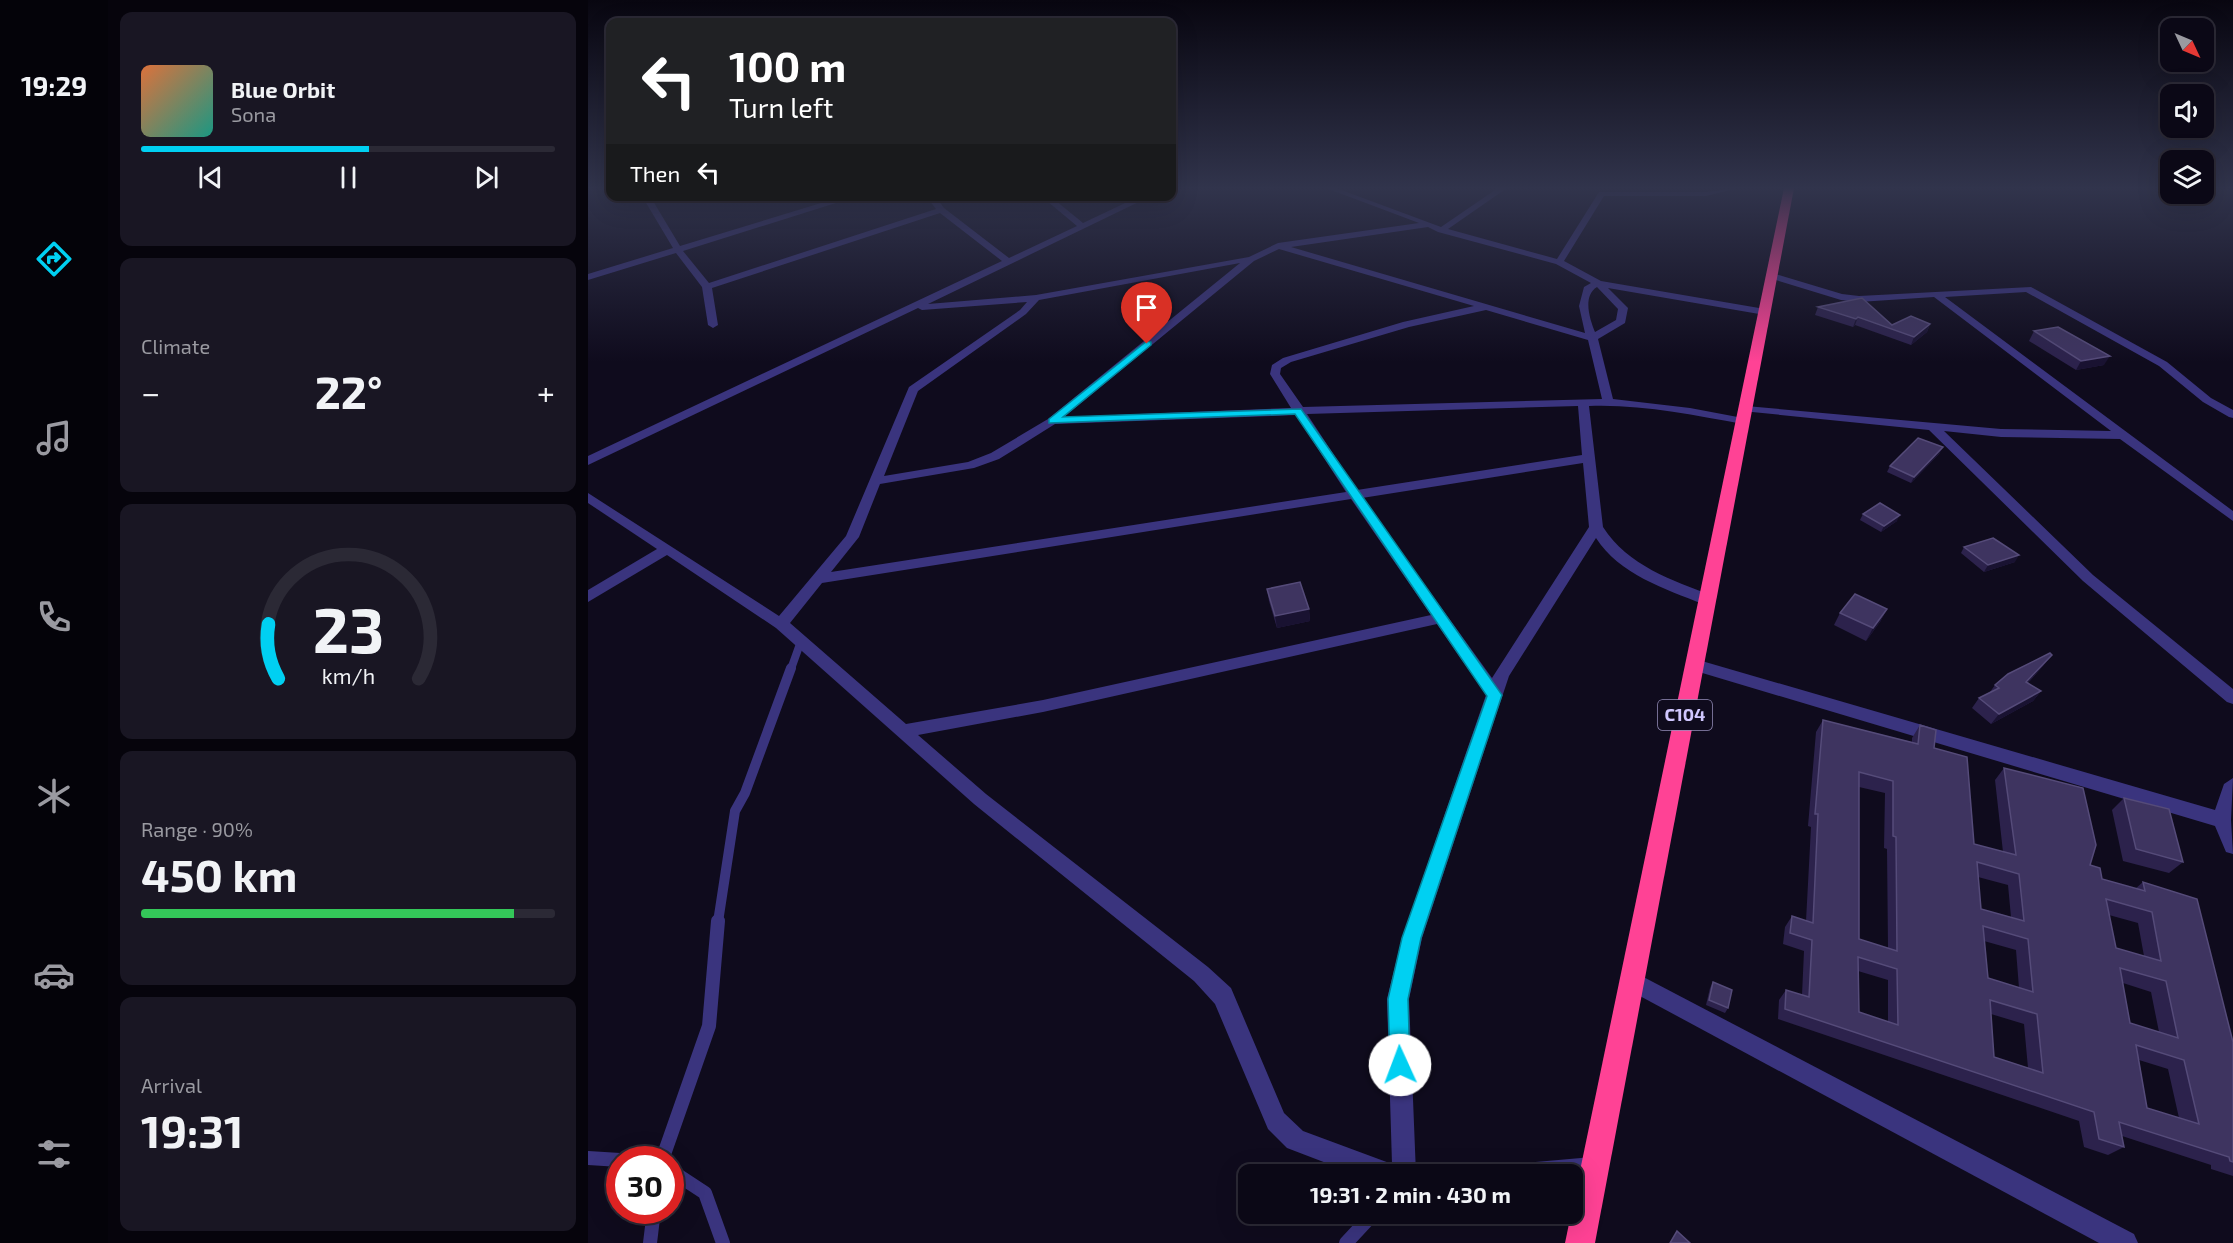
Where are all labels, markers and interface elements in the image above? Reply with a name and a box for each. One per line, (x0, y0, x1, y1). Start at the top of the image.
north arrow (2160, 18, 2214, 72)
map controls (2160, 18, 2214, 204)
text: 100 m (729, 40, 846, 90)
icon: left (630, 42, 708, 120)
text: 19:29 (21, 69, 87, 101)
text: Blue Orbit (231, 76, 335, 102)
button: sound (2160, 84, 2214, 138)
text: Turn left (729, 91, 833, 123)
text: Sona (231, 102, 276, 126)
button: layers (2160, 150, 2214, 204)
icon: left (692, 156, 725, 189)
text: Then (630, 160, 680, 186)
icon: previous (194, 161, 227, 194)
icon: pause (332, 161, 365, 194)
icon: next (470, 161, 503, 194)
icon: directions (33, 238, 75, 280)
pin (1121, 282, 1172, 344)
icon: arrive (1130, 291, 1163, 324)
text: Climate (141, 334, 210, 358)
text: 22° (315, 364, 382, 418)
text: − (141, 372, 160, 412)
text: + (537, 372, 555, 412)
icon: music (33, 417, 75, 459)
text: 23 (312, 591, 384, 666)
icon: phone (33, 596, 75, 638)
text: km/h (321, 663, 375, 688)
road number: C104 (1658, 700, 1712, 730)
icon: climate (33, 775, 75, 817)
text: Range · 90% (141, 817, 253, 841)
text: 450 km (141, 847, 297, 901)
icon: car (33, 954, 75, 996)
position arrow (1368, 1033, 1432, 1097)
text: Arrival (141, 1073, 202, 1097)
text: 19:31 (141, 1103, 244, 1157)
icon: filters (33, 1133, 75, 1175)
speed limit sign: 30 (606, 1146, 684, 1224)
text: 19:31 · 2 min · 430 m (1310, 1181, 1511, 1207)

